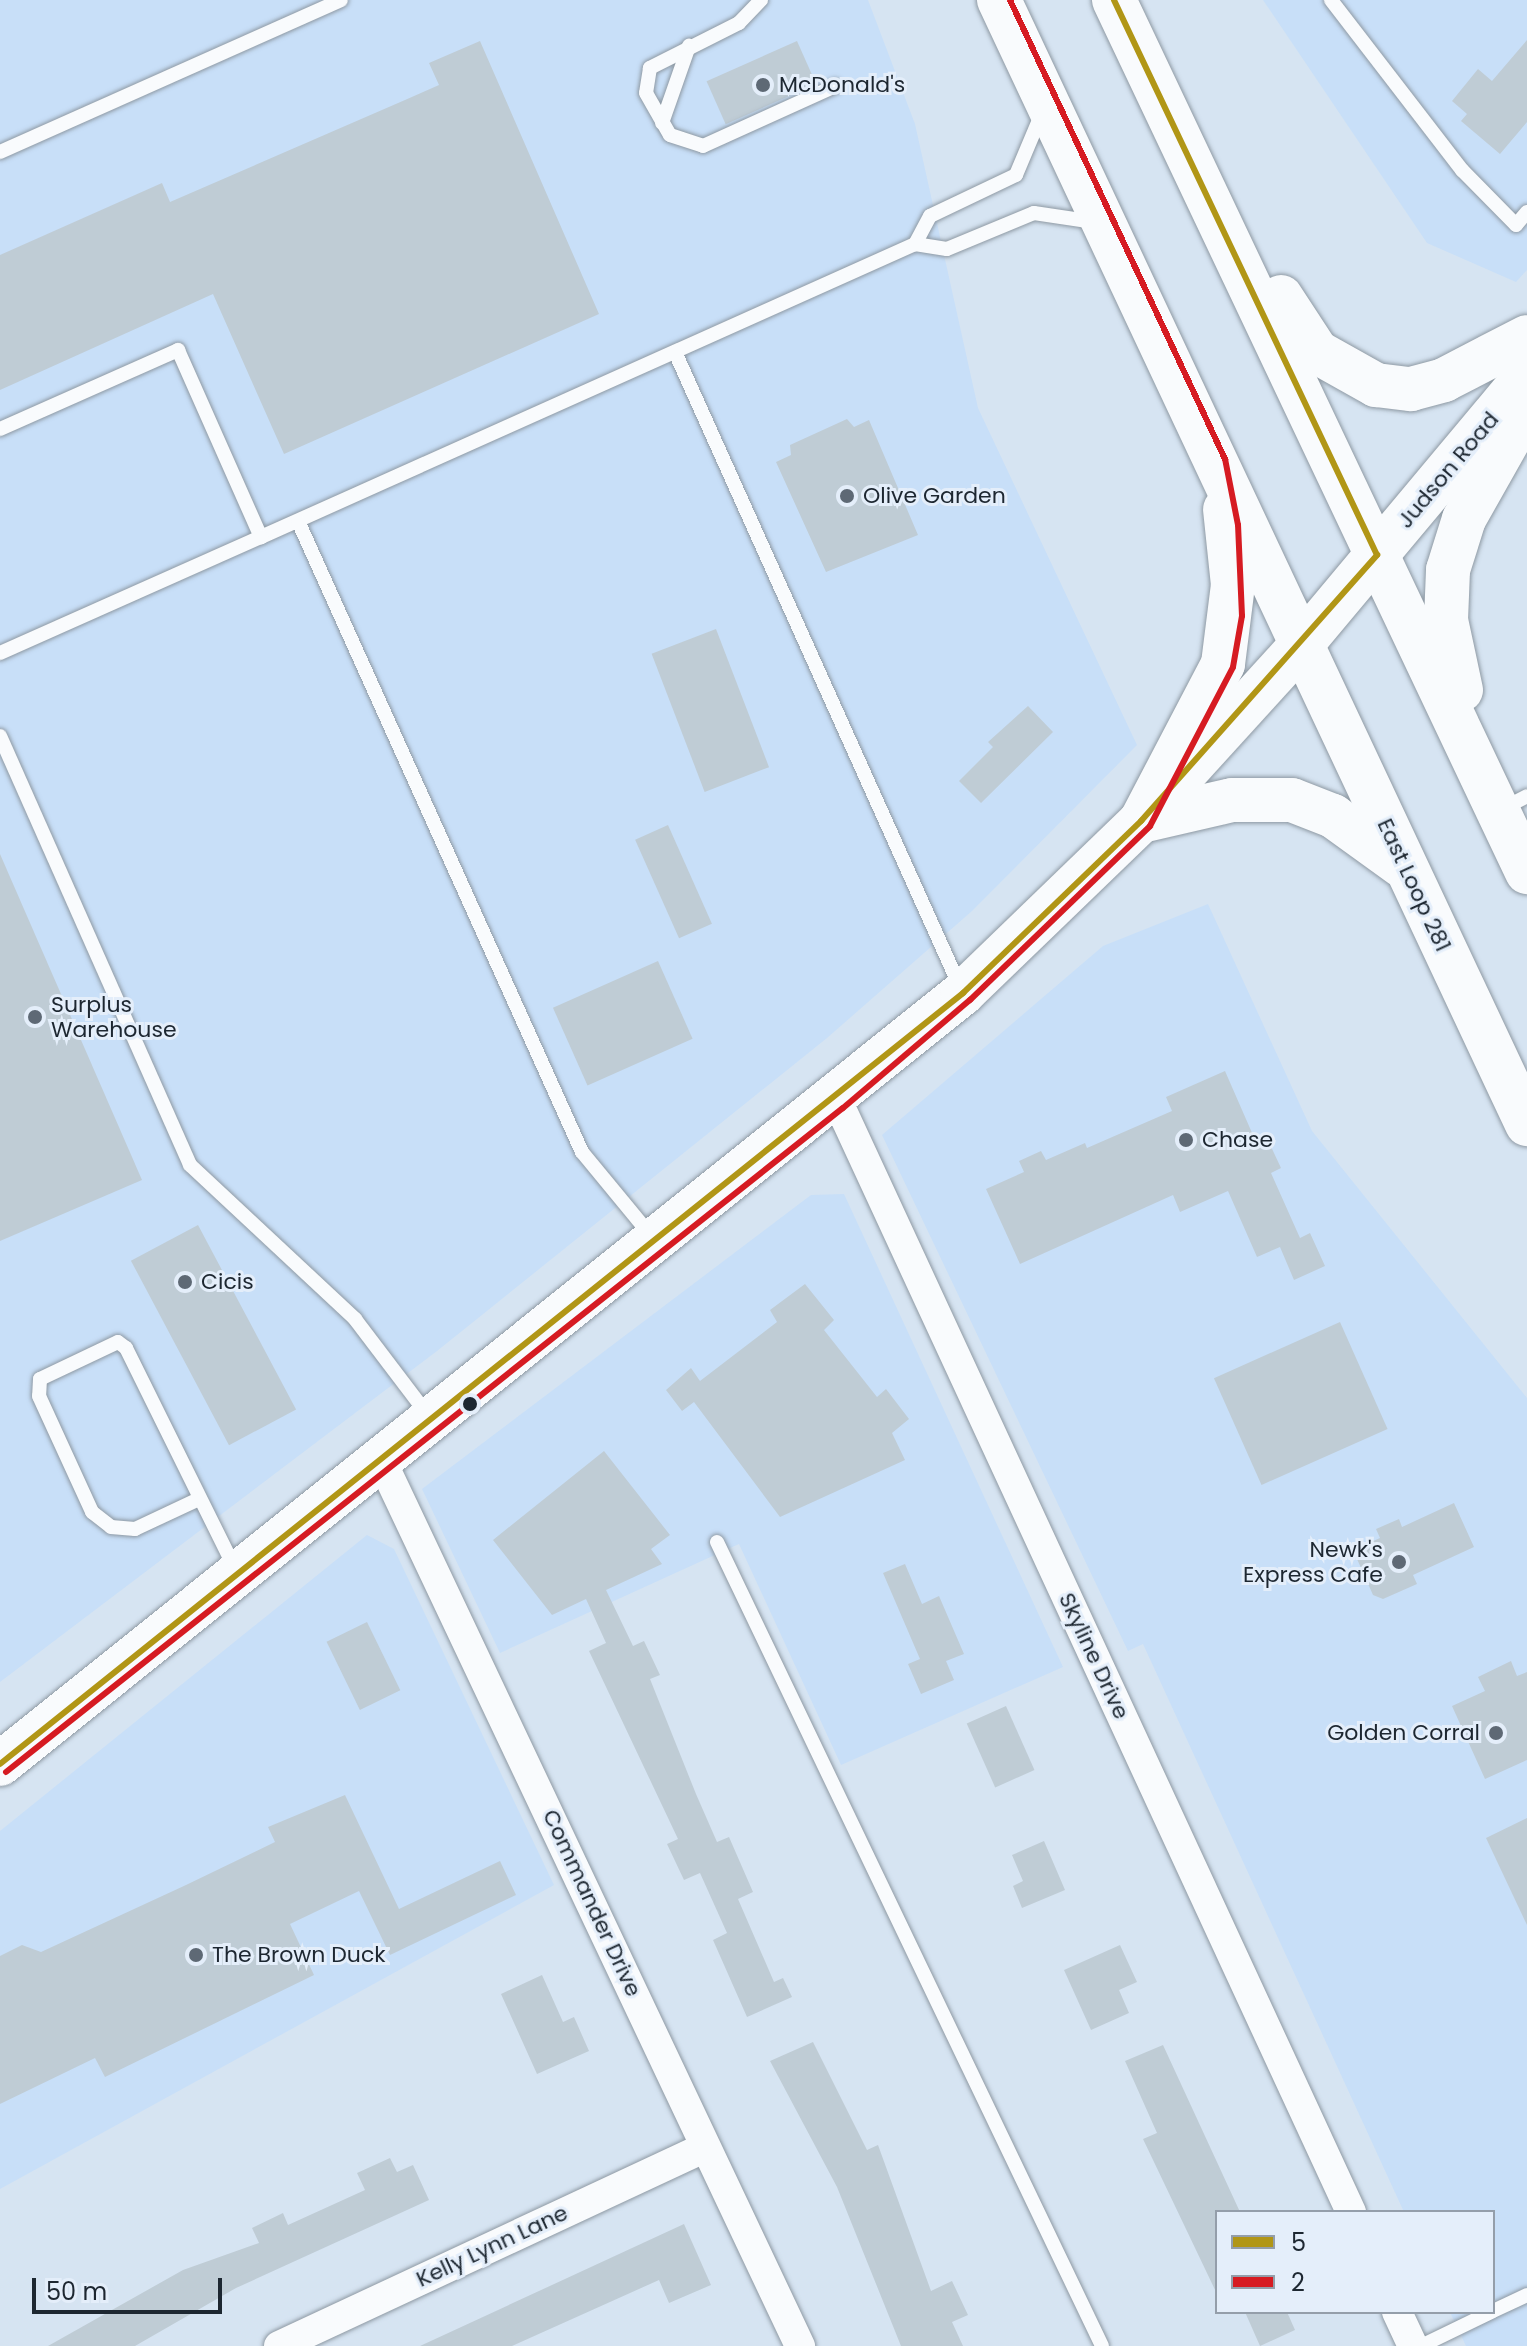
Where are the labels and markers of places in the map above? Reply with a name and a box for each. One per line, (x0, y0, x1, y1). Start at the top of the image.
place label: McDonald's (779, 72, 905, 98)
marker: McDonald's (754, 76, 772, 94)
place label: Olive Garden (863, 483, 1006, 509)
marker: Olive Garden (838, 487, 856, 505)
place label: Surplus Warehouse (51, 991, 177, 1042)
marker: Surplus Warehouse (26, 1008, 44, 1026)
place label: Chase (1202, 1127, 1273, 1153)
marker: Chase (1177, 1131, 1195, 1149)
place label: Cicis (201, 1269, 254, 1295)
marker: Cicis (176, 1273, 194, 1291)
unlabelled marker (462, 1396, 478, 1412)
place label: Newk's Express Cafe (1243, 1536, 1383, 1588)
marker: Newk's Express Cafe (1390, 1553, 1408, 1571)
place label: Golden Corral (1327, 1720, 1480, 1746)
marker: Golden Corral (1487, 1724, 1505, 1742)
place label: The Brown Duck (212, 1942, 386, 1968)
marker: The Brown Duck (187, 1946, 205, 1964)

